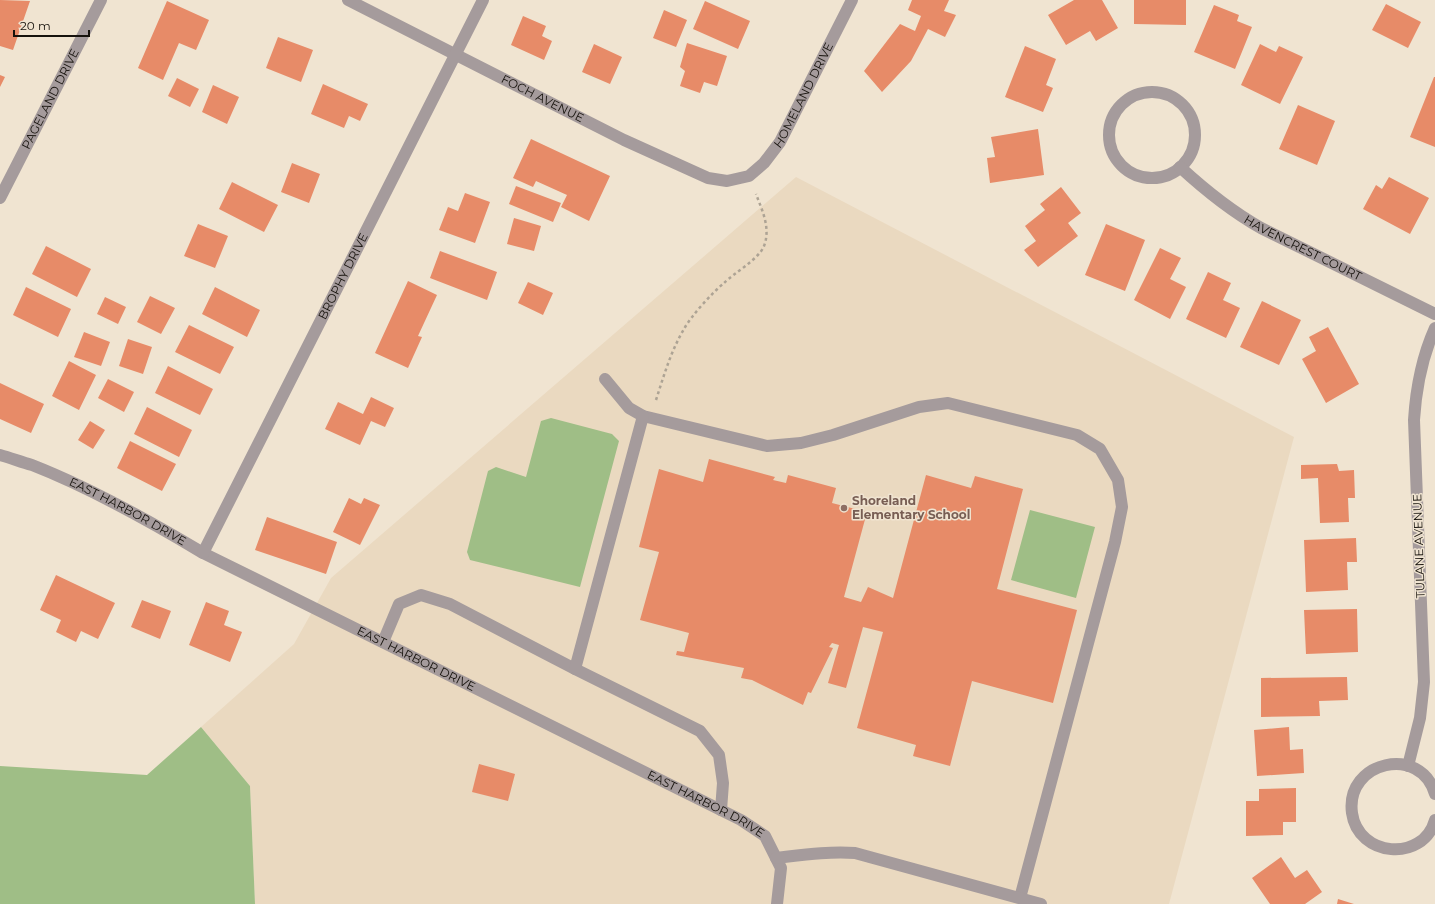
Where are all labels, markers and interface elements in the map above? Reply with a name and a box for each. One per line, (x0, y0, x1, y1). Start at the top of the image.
scale bar (14, 12, 89, 38)
text: 20 m (20, 18, 51, 33)
street label: HOMELAND DRIVE (770, 40, 836, 151)
street label: PAGELAND DRIVE (18, 46, 82, 152)
street label: FOCH AVENUE (499, 71, 586, 125)
street label: HAVENCREST COURT (1241, 212, 1364, 284)
street label: BROPHY DRIVE (314, 230, 371, 322)
street label: EAST HARBOR DRIVE (67, 474, 189, 548)
place label: Shoreland Elementary School (852, 493, 970, 522)
street label: TULANE AVENUE (1409, 494, 1428, 599)
marker: Shoreland Elementary School (839, 503, 849, 513)
street label: EAST HARBOR DRIVE (355, 623, 478, 694)
street label: EAST HARBOR DRIVE (645, 767, 767, 841)

